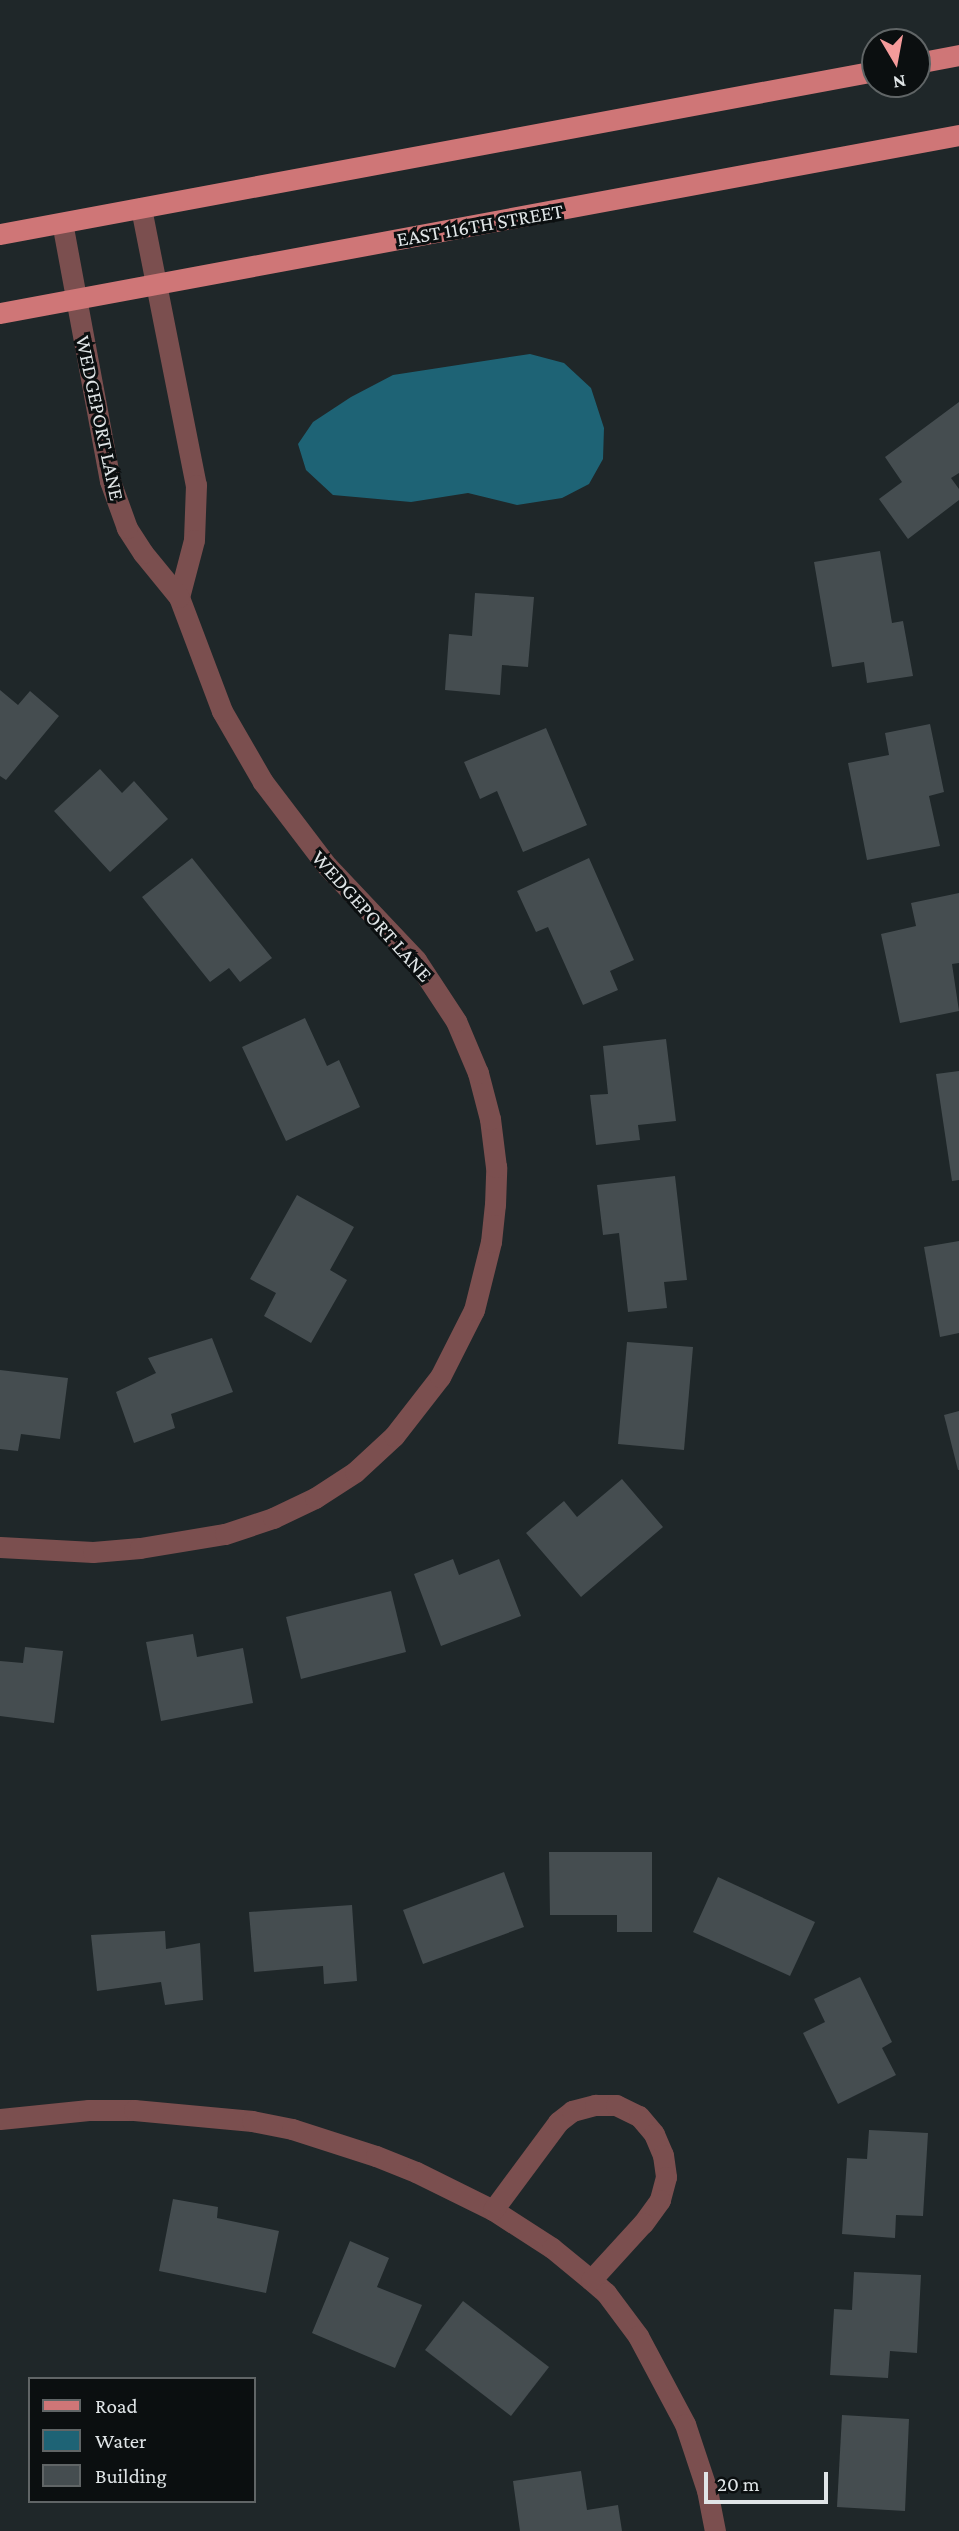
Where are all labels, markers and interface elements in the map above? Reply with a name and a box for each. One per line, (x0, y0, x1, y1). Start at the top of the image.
north arrow (861, 28, 931, 98)
text: N (891, 71, 908, 94)
street label: EAST 116TH STREET (395, 198, 565, 252)
street label: WEDGEPORT LANE (70, 333, 130, 503)
street label: WEDGEPORT LANE (306, 845, 438, 987)
legend (28, 2377, 256, 2503)
text: Road (95, 2394, 138, 2418)
text: Water (95, 2429, 147, 2453)
scale bar (707, 2458, 831, 2502)
text: Building (95, 2464, 167, 2488)
text: 20 m (717, 2472, 760, 2496)

